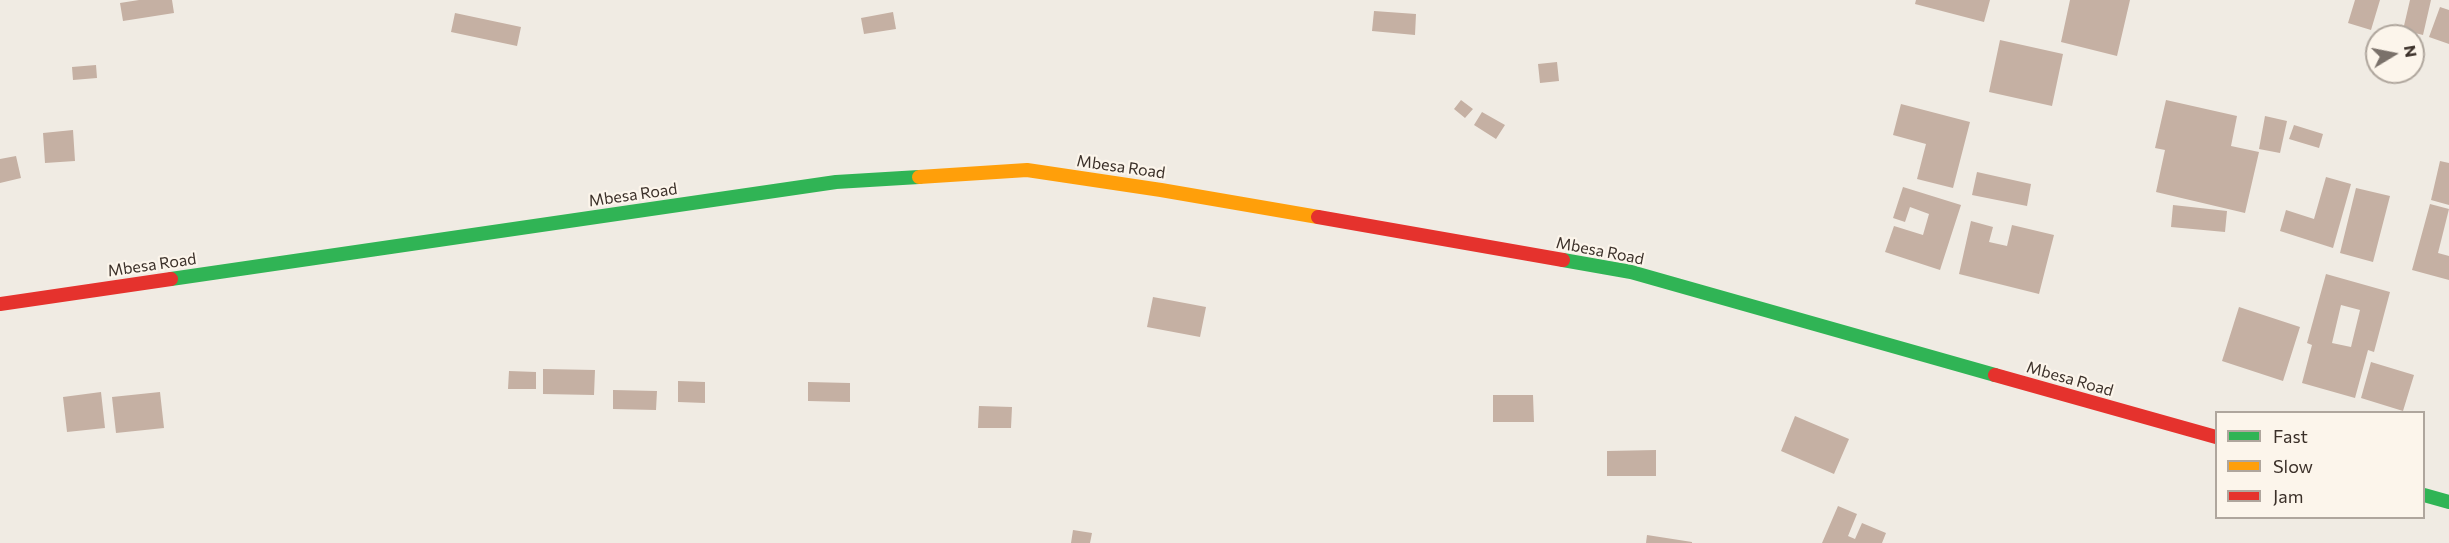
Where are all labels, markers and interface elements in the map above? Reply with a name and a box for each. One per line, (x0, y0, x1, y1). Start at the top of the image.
north arrow (2365, 24, 2425, 84)
text: N (2401, 44, 2422, 59)
street label: Mbesa Road (1075, 151, 1167, 183)
street label: Mbesa Road (587, 179, 679, 211)
street label: Mbesa Road (1554, 233, 1646, 269)
street label: Mbesa Road (106, 249, 198, 281)
street label: Mbesa Road (2024, 357, 2116, 401)
legend (2215, 411, 2425, 519)
text: Fast (2273, 425, 2308, 447)
text: Slow (2273, 455, 2313, 477)
text: Jam (2273, 485, 2303, 507)

